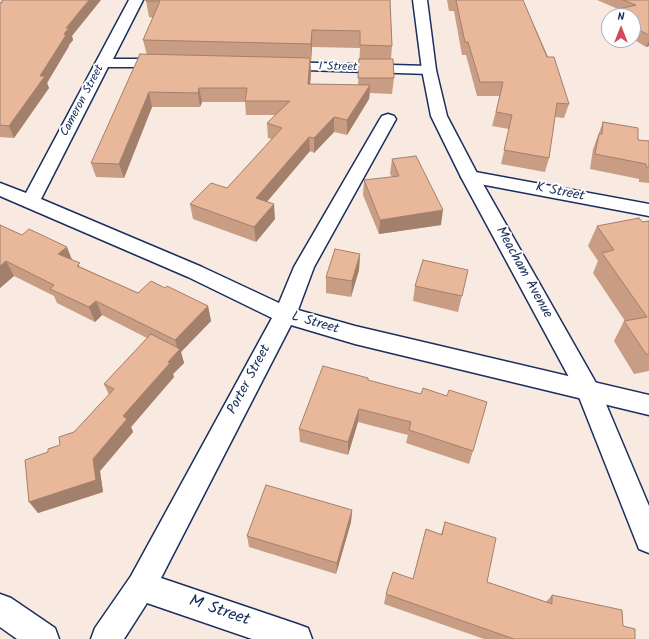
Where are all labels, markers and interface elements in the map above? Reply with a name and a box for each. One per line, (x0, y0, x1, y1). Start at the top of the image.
north arrow (601, 8, 641, 48)
text: N (618, 8, 624, 26)
street label: I Street (318, 60, 358, 76)
street label: Cameron Street (58, 63, 108, 139)
street label: K Street (534, 180, 586, 206)
street label: Meacham Avenue (491, 224, 555, 322)
street label: L Street (289, 309, 341, 339)
street label: Porter Street (225, 342, 275, 418)
street label: M Street (186, 592, 252, 632)

